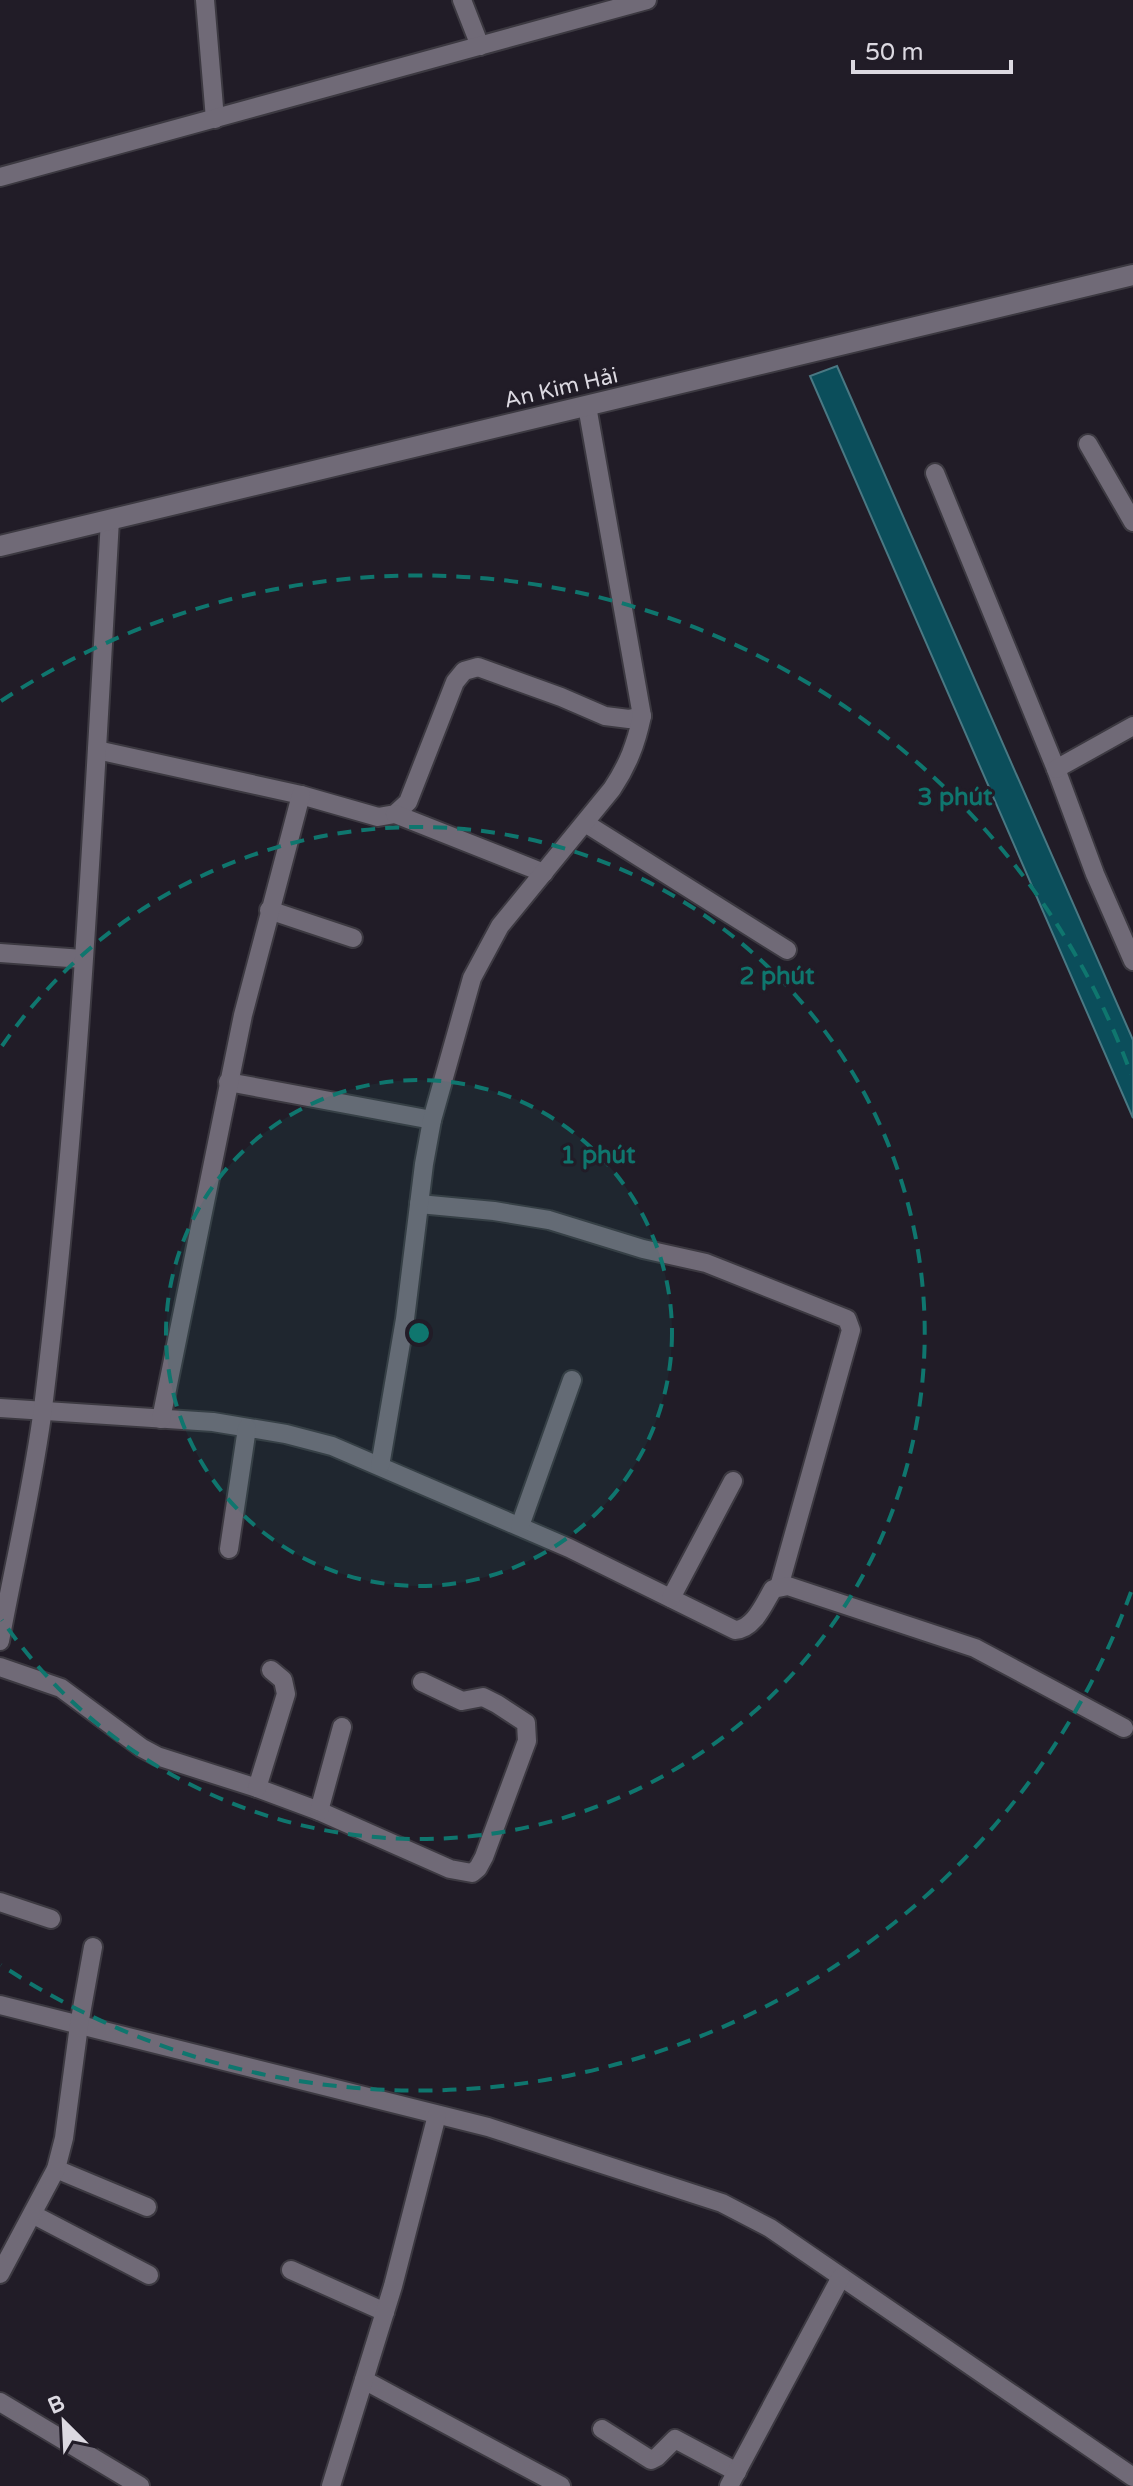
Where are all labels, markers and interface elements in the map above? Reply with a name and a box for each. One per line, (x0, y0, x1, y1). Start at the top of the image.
scale bar (853, 24, 1011, 74)
text: 50 m (865, 38, 923, 67)
street label: An Kim Hải (502, 362, 620, 414)
text: 3 phút (918, 783, 993, 812)
text: 2 phút (740, 962, 815, 991)
text: 1 phút (561, 1141, 636, 1170)
centre of rings (405, 1319, 433, 1347)
north arrow (24, 2382, 104, 2462)
text: B (44, 2390, 69, 2420)

